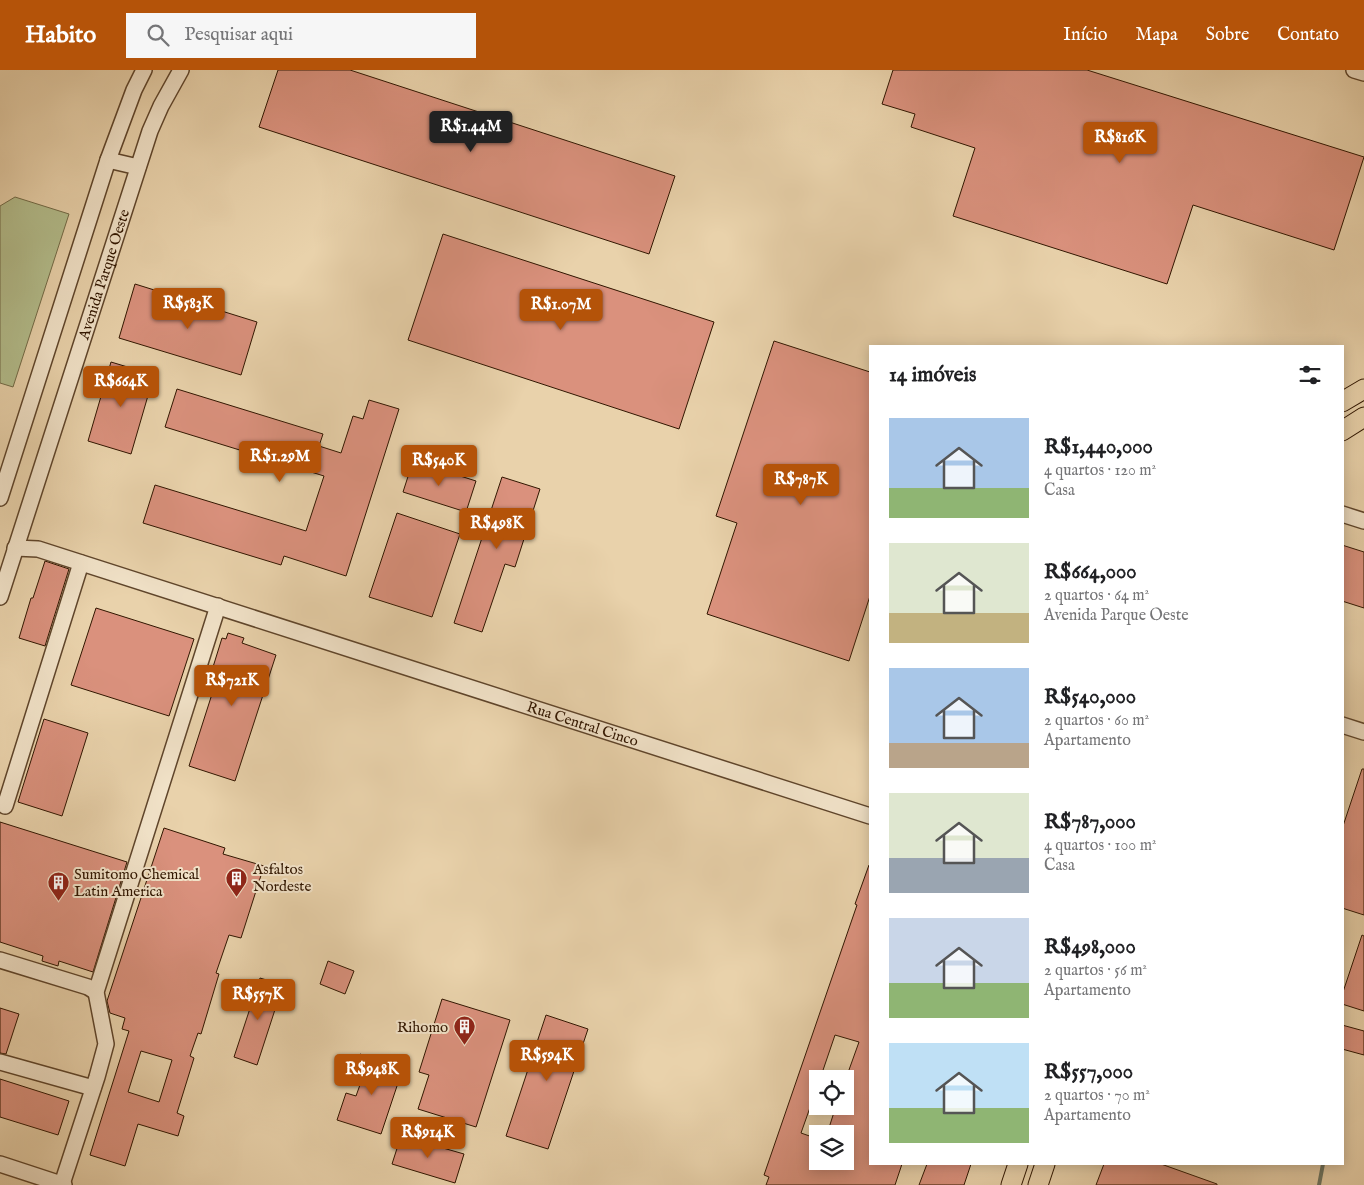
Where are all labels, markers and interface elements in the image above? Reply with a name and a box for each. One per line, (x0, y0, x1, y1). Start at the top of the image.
search box (126, 13, 476, 58)
text: Habito (25, 20, 96, 51)
icon: search (144, 21, 172, 49)
text: Pesquisar aqui (184, 23, 293, 47)
text: Início (1063, 24, 1108, 47)
text: Mapa (1136, 24, 1178, 47)
text: Sobre (1206, 24, 1249, 47)
text: Contato (1277, 24, 1339, 47)
pin: R$1.44M (425, 111, 517, 153)
text: R$1.44M (440, 117, 502, 137)
pin: R$816K (1079, 122, 1161, 164)
text: R$816K (1094, 128, 1146, 148)
street label: Avenida Parque Oeste (74, 207, 134, 343)
pin: R$583K (147, 288, 229, 330)
pin: R$1.07M (515, 288, 607, 331)
text: R$583K (163, 294, 213, 314)
text: R$1.07M (531, 295, 591, 315)
icon: filters (1296, 361, 1324, 389)
text: 14 imóveis (889, 362, 976, 389)
pin: R$664K (80, 366, 162, 408)
text: R$664K (94, 372, 148, 392)
text: R$1,440,000 (1044, 434, 1153, 461)
icon: home (929, 438, 989, 498)
pin: R$1.29M (234, 440, 326, 483)
pin: R$540K (398, 444, 480, 487)
text: R$1.29M (250, 447, 310, 467)
text: R$540K (412, 451, 466, 471)
text: 4 quartos · 120 m² (1044, 461, 1156, 481)
pin: R$787K (760, 464, 842, 506)
text: R$787K (774, 470, 828, 490)
text: Casa (1044, 481, 1075, 501)
pin: R$498K (456, 508, 538, 550)
text: R$498K (470, 514, 524, 534)
text: R$664,000 (1044, 559, 1137, 586)
icon: home (929, 563, 989, 623)
text: 2 quartos · 64 m² (1044, 586, 1149, 606)
text: Avenida Parque Oeste (1044, 606, 1189, 626)
pin: R$721K (191, 664, 273, 707)
text: R$721K (205, 671, 259, 691)
text: R$540,000 (1044, 684, 1136, 711)
icon: home (929, 688, 989, 748)
street label: Rua Central Cinco (524, 697, 641, 751)
text: 2 quartos · 60 m² (1044, 711, 1149, 731)
text: Apartamento (1044, 731, 1131, 751)
text: R$787,000 (1044, 809, 1136, 836)
icon: home (929, 813, 989, 873)
text: 4 quartos · 100 m² (1044, 836, 1156, 856)
text: Casa (1044, 856, 1075, 876)
place label: Asfaltos Nordeste (252, 860, 311, 896)
place label: Sumitomo Chemical Latin America (74, 865, 200, 901)
building icon: Asfaltos Nordeste (225, 866, 249, 897)
building icon: Sumitomo Chemical Latin America (46, 871, 70, 902)
text: R$498,000 (1044, 934, 1136, 961)
icon: home (929, 938, 989, 998)
text: 2 quartos · 56 m² (1044, 961, 1147, 981)
pin: R$557K (217, 978, 299, 1021)
text: Apartamento (1044, 981, 1131, 1001)
text: R$557K (232, 985, 284, 1005)
building icon: Rihomo (452, 1015, 476, 1046)
place label: Rihomo (397, 1018, 448, 1037)
pin: R$594K (506, 1040, 588, 1082)
text: R$594K (520, 1046, 574, 1066)
pin: R$948K (331, 1054, 413, 1096)
text: R$557,000 (1044, 1059, 1133, 1086)
text: R$948K (345, 1060, 399, 1080)
icon: home (929, 1063, 989, 1123)
map controls (809, 1070, 854, 1170)
button: locate (809, 1070, 854, 1115)
text: 2 quartos · 70 m² (1044, 1086, 1150, 1106)
text: Apartamento (1044, 1106, 1131, 1126)
pin: R$914K (387, 1116, 469, 1159)
text: R$914K (401, 1123, 455, 1143)
button: layers (809, 1125, 854, 1170)

